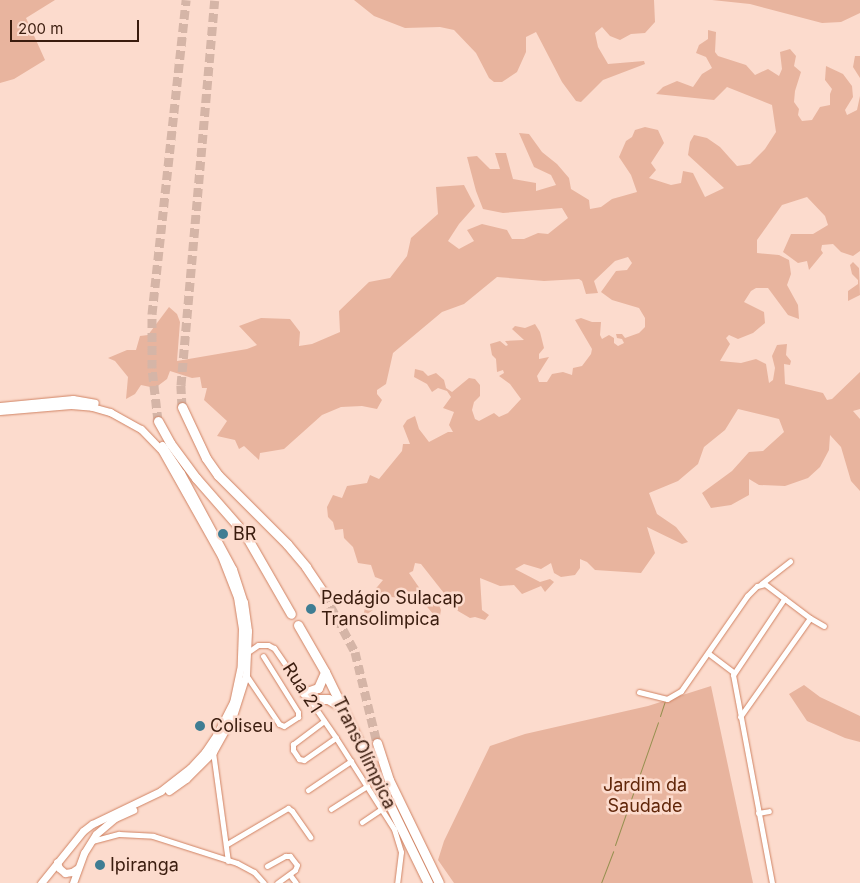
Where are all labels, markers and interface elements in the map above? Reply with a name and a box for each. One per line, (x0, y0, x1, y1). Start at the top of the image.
scale bar (12, 10, 141, 42)
text: 200 m (18, 19, 63, 38)
place label: BR (233, 523, 256, 545)
marker: BR (217, 528, 229, 540)
place label: Pedágio Sulacap Transolimpica (321, 588, 464, 630)
marker: Pedágio Sulacap Transolimpica (305, 603, 317, 615)
street label: Rua 21 (278, 659, 326, 717)
street label: TransOlímpica (328, 694, 400, 812)
place label: Coliseu (210, 715, 273, 737)
marker: Coliseu (194, 720, 206, 732)
park label: Jardim da Saudade (603, 775, 687, 818)
place label: Ipiranga (110, 854, 179, 876)
marker: Ipiranga (94, 859, 106, 871)

